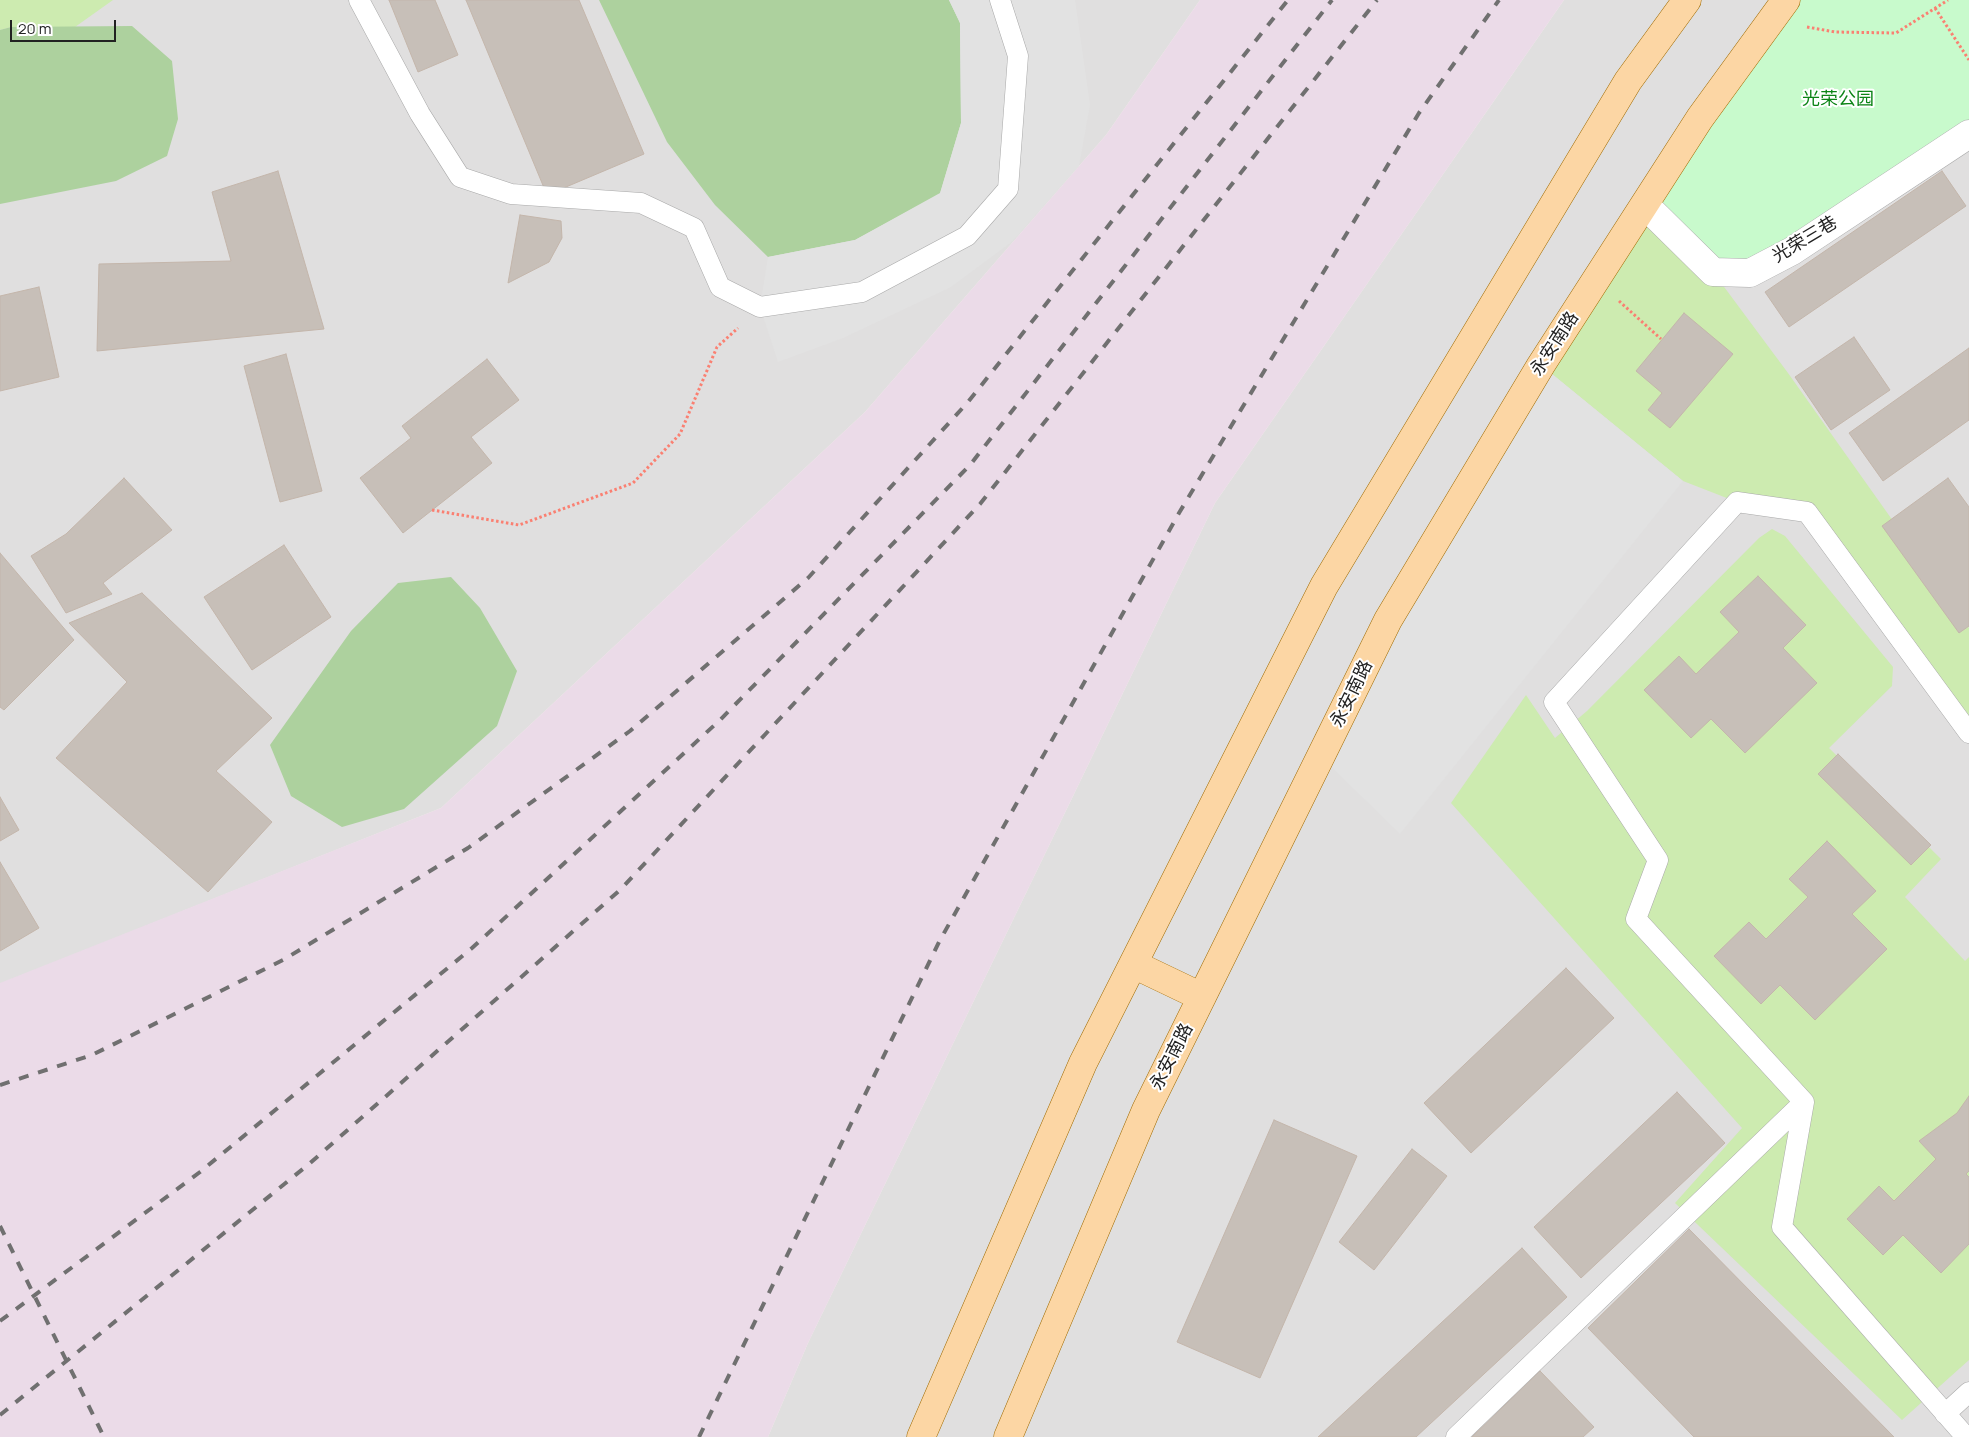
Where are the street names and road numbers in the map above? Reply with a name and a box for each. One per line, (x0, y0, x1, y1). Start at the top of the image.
street label: 光荣三巷 (1769, 212, 1841, 268)
street label: 永安南路 (1526, 308, 1584, 380)
street label: 永安南路 (1327, 657, 1377, 731)
street label: 永安南路 (1146, 1020, 1198, 1094)

